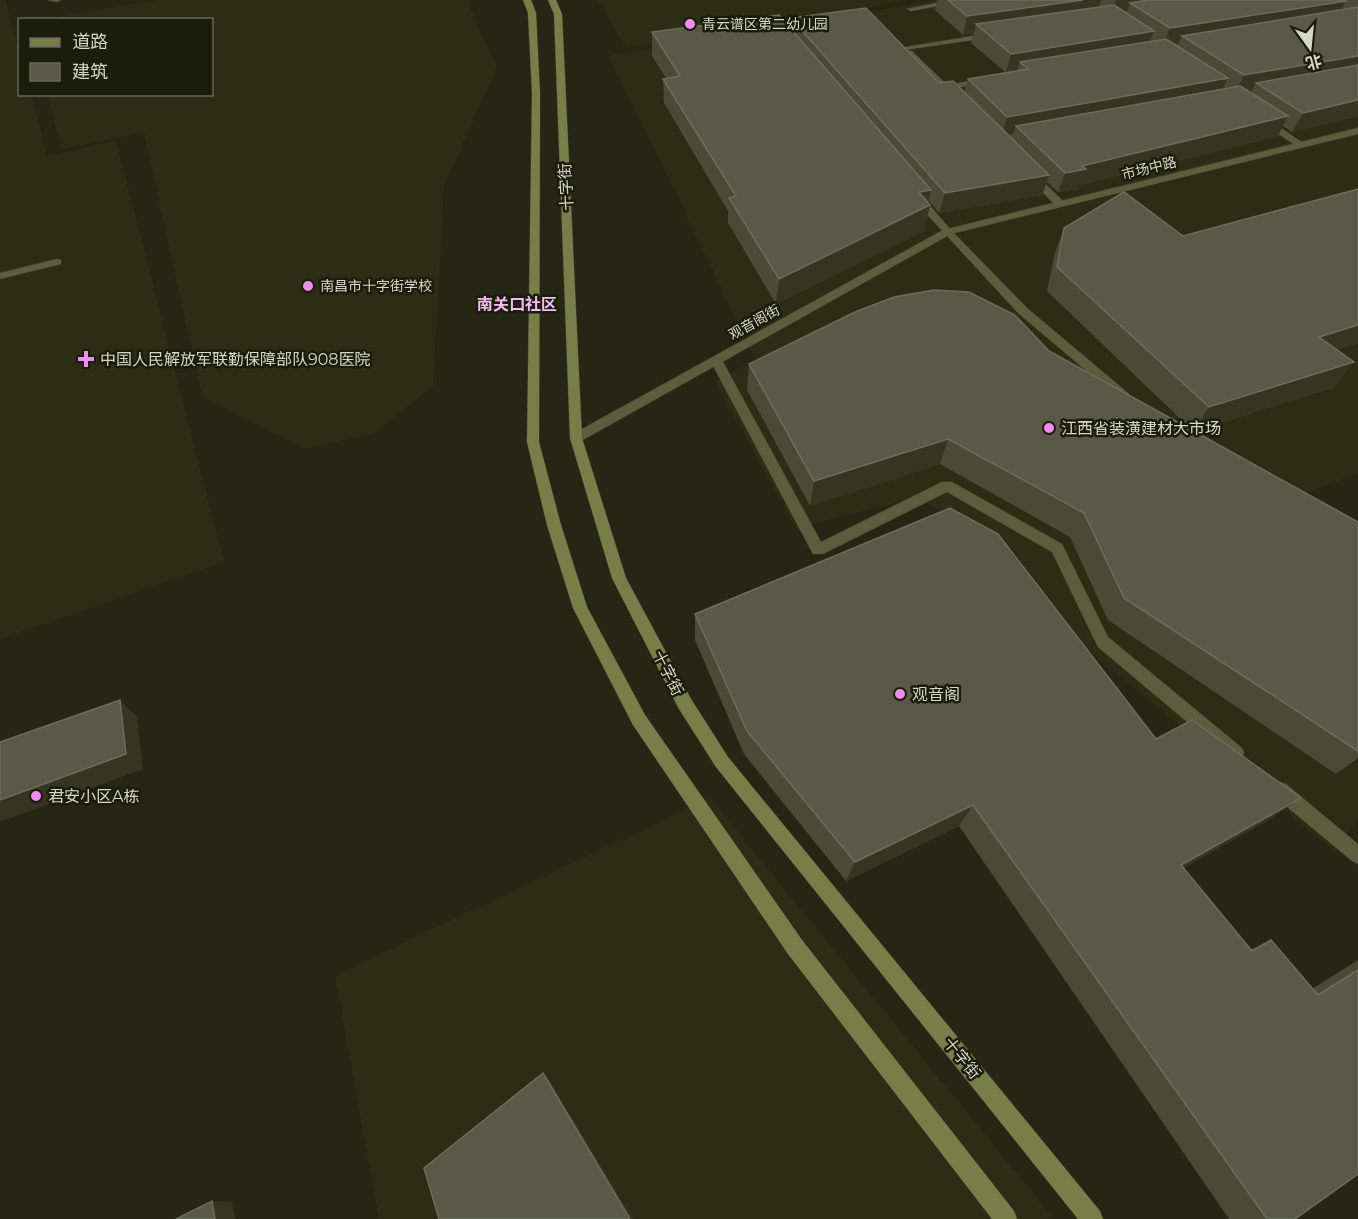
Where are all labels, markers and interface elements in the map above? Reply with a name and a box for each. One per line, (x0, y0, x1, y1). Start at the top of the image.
place label: 青云谱区第二幼儿园 (702, 15, 828, 33)
marker: 青云谱区第二幼儿园 (683, 17, 697, 31)
legend (18, 18, 213, 96)
north arrow (1280, 18, 1340, 78)
text: 道路 (72, 31, 108, 53)
text: 北 (1304, 51, 1324, 73)
text: 建筑 (72, 61, 108, 83)
street label: 市场中路 (1120, 152, 1178, 184)
street label: 十字街 (555, 163, 577, 211)
place label: 南昌市十字街学校 (320, 277, 432, 295)
marker: 南昌市十字街学校 (301, 279, 315, 293)
district label: 南关口社区 (477, 295, 557, 314)
street label: 观音阁街 (725, 301, 783, 343)
marker: 中国人民解放军联勤保障部队908医院 (77, 350, 95, 368)
place label: 中国人民解放军联勤保障部队908医院 (100, 350, 371, 369)
place label: 江西省装潢建材大市场 (1061, 419, 1221, 438)
marker: 江西省装潢建材大市场 (1042, 421, 1056, 435)
street label: 十字街 (649, 647, 687, 699)
place label: 观音阁 (912, 685, 960, 704)
marker: 观音阁 (893, 687, 907, 701)
place label: 君安小区A栋 (48, 787, 139, 806)
marker: 君安小区A栋 (29, 789, 43, 803)
street label: 十字街 (940, 1033, 984, 1083)

